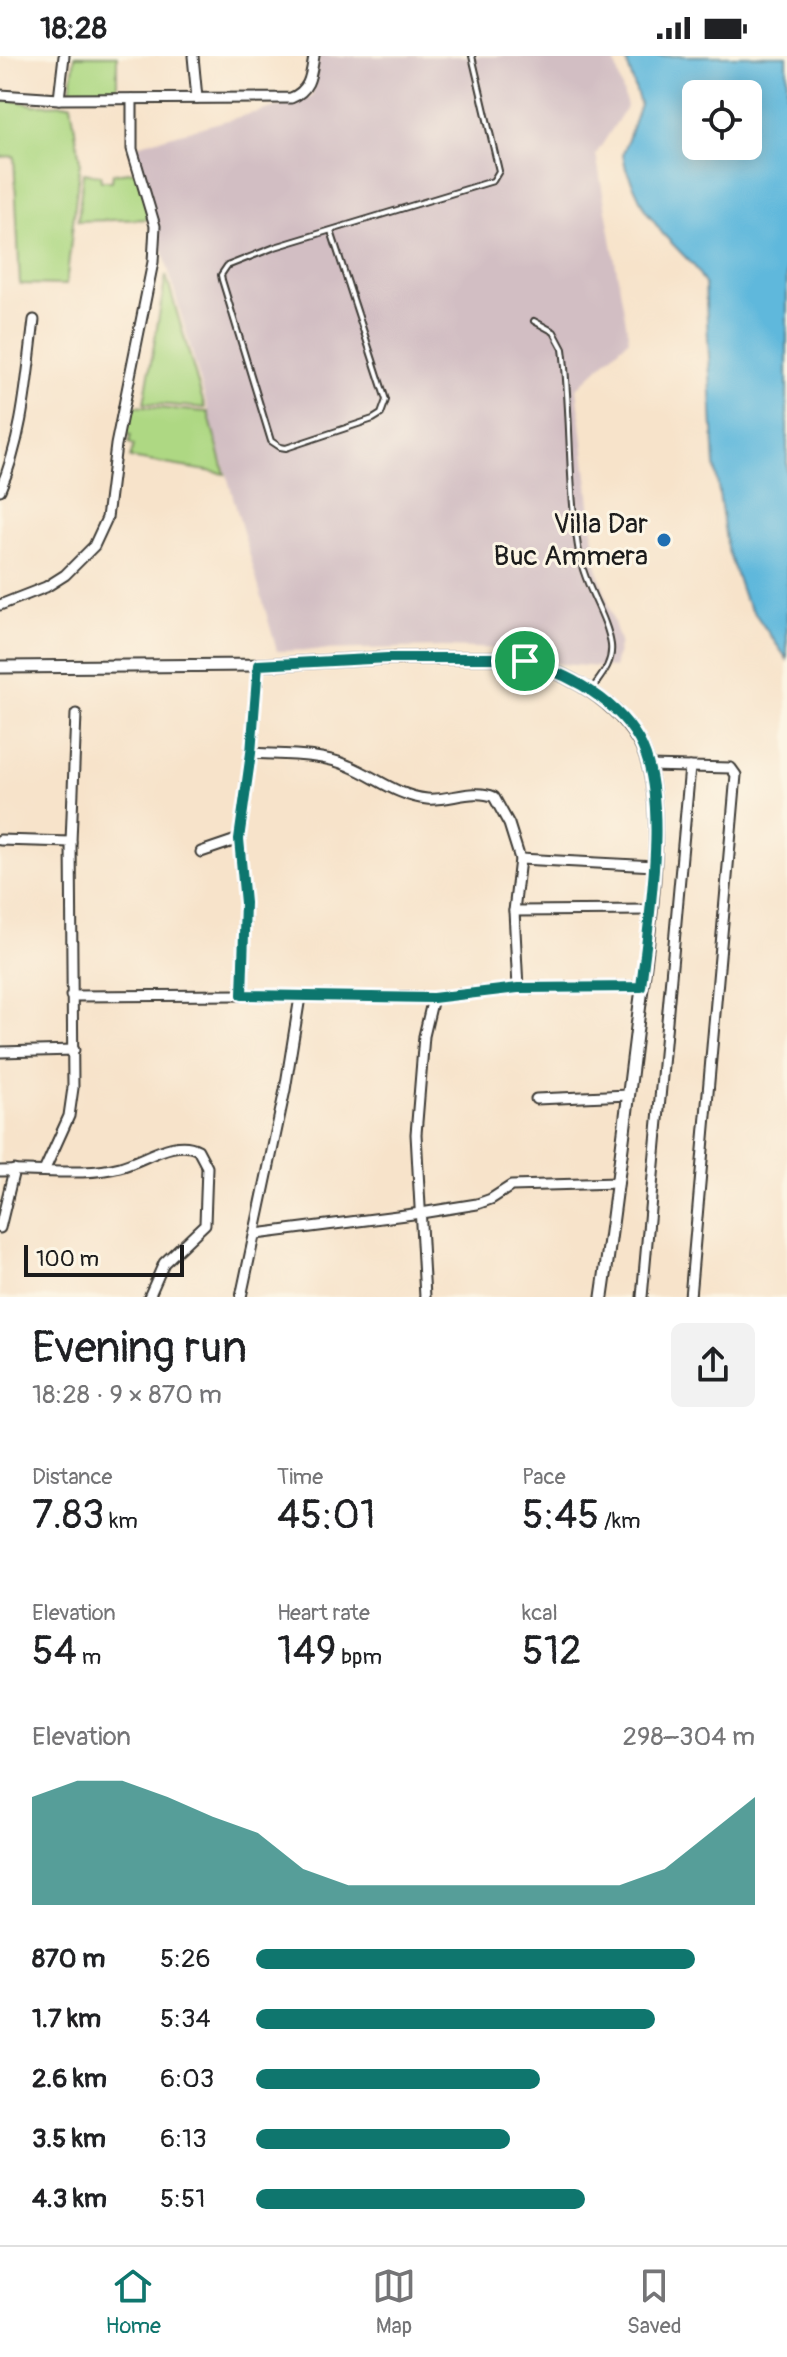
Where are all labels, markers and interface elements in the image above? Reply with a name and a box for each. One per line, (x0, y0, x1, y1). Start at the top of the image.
text: 18:28 (40, 10, 107, 47)
map controls (682, 80, 762, 160)
button: locate (682, 80, 762, 160)
place label: Villa Dar Buc Ammera (494, 507, 648, 574)
marker: Villa Dar Buc Ammera (655, 531, 673, 549)
pin (491, 627, 559, 695)
icon: arrive (503, 639, 547, 683)
scale bar (24, 1241, 184, 1277)
text: 100 m (36, 1245, 99, 1273)
text: Evening run (32, 1321, 247, 1376)
button: share (671, 1323, 755, 1407)
text: 18:28 · 9 × 870 m (32, 1379, 222, 1411)
text: Distance (32, 1463, 112, 1491)
text: Time (277, 1463, 323, 1491)
text: Pace (522, 1463, 566, 1491)
text: 7.83 (32, 1491, 104, 1540)
text: 45:01 (277, 1491, 376, 1540)
text: 5:45 (522, 1491, 599, 1540)
text: km (104, 1507, 138, 1535)
text: /km (599, 1507, 641, 1535)
text: Elevation (32, 1599, 116, 1627)
text: Heart rate (277, 1599, 370, 1627)
text: kcal (522, 1599, 558, 1627)
text: 54 (32, 1627, 77, 1676)
text: 149 (277, 1627, 336, 1676)
text: 512 (522, 1627, 582, 1676)
text: m (77, 1643, 101, 1671)
text: bpm (336, 1643, 382, 1671)
text: Elevation (32, 1721, 131, 1753)
text: 298–304 m (623, 1721, 755, 1753)
text: 870 m (32, 1943, 105, 1975)
text: 5:26 (160, 1943, 211, 1975)
text: 1.7 km (32, 2003, 101, 2035)
text: 5:34 (160, 2003, 211, 2035)
text: 2.6 km (32, 2063, 107, 2095)
text: 6:03 (160, 2063, 214, 2095)
text: 3.5 km (32, 2123, 106, 2155)
text: 6:13 (160, 2123, 207, 2155)
text: 4.3 km (32, 2183, 107, 2215)
text: 5:51 (160, 2183, 205, 2215)
tab: Home (105, 2264, 161, 2340)
tab: Map (372, 2264, 416, 2340)
tab: Saved (627, 2264, 681, 2340)

